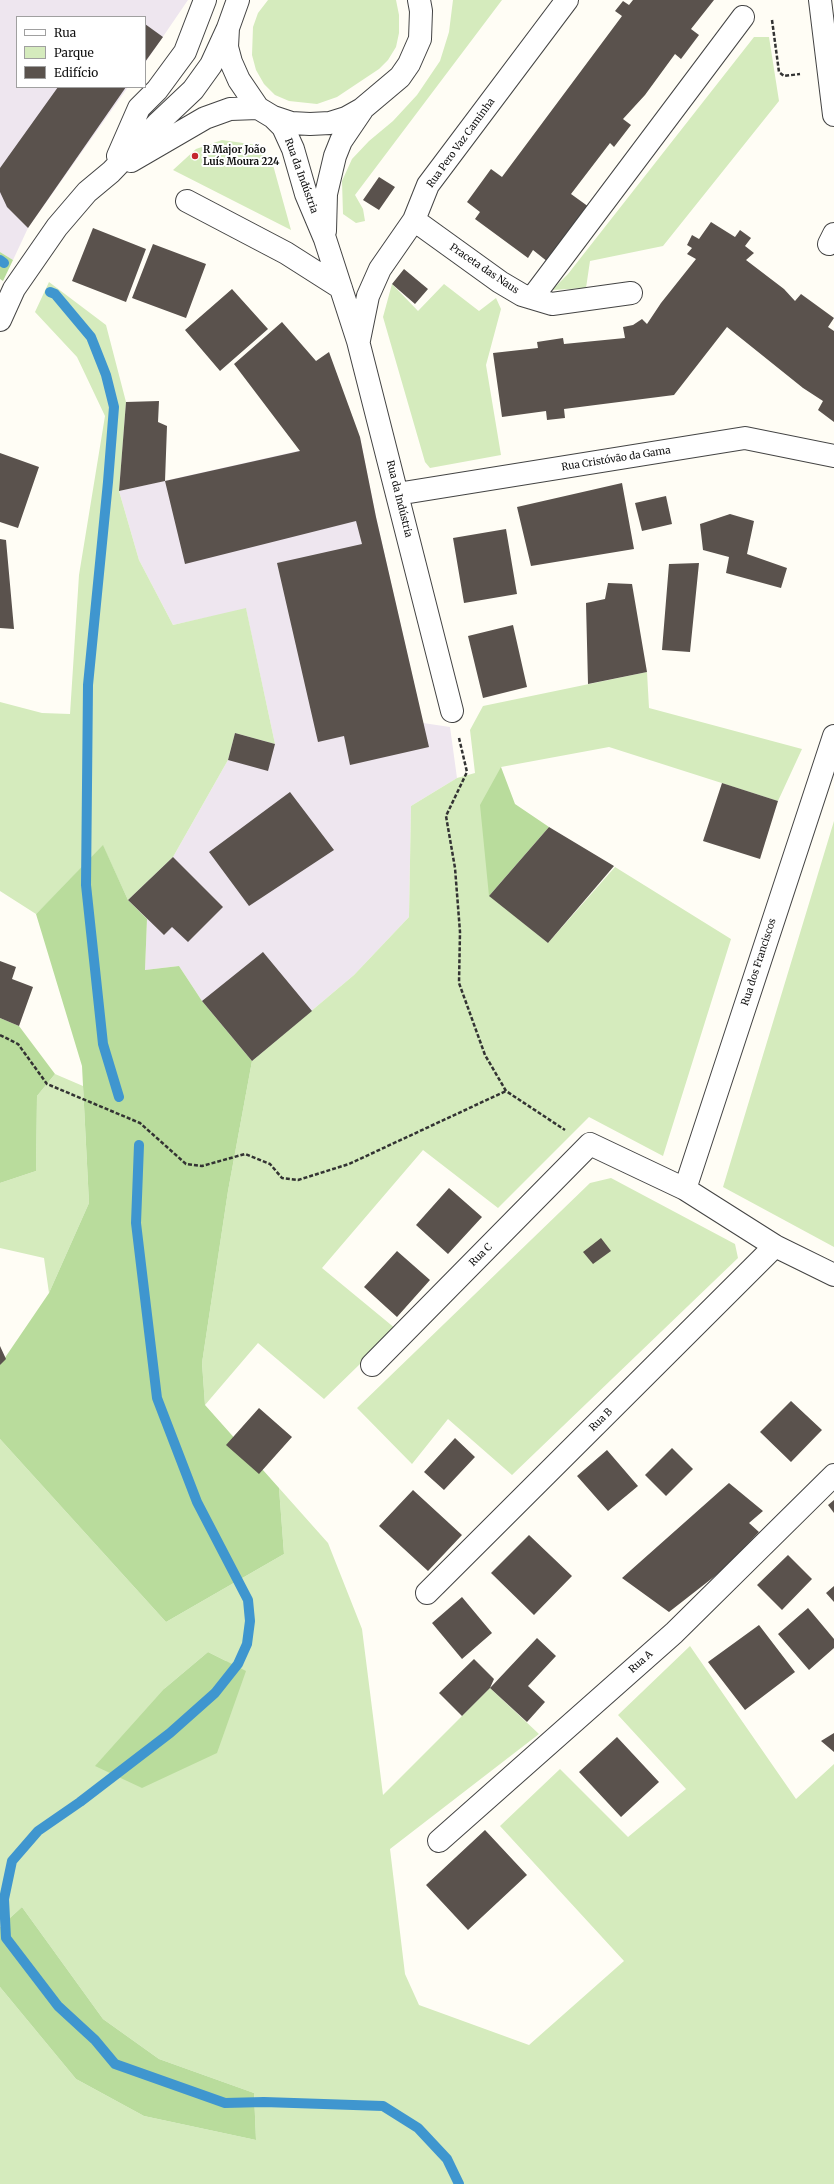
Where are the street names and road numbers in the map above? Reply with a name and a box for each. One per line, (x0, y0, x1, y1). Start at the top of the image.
street label: Rua Pero Vaz Caminha (424, 96, 498, 190)
street label: Rua da Indústria (282, 137, 320, 215)
street label: Praceta das Naus (447, 241, 521, 297)
street label: Rua Cristóvão da Gama (561, 444, 671, 474)
street label: Rua da Indústria (384, 459, 414, 539)
street label: Rua dos Franciscos (739, 917, 779, 1007)
street label: Rua C (467, 1241, 495, 1269)
street label: Rua B (587, 1406, 615, 1434)
street label: Rua A (627, 1648, 655, 1676)

